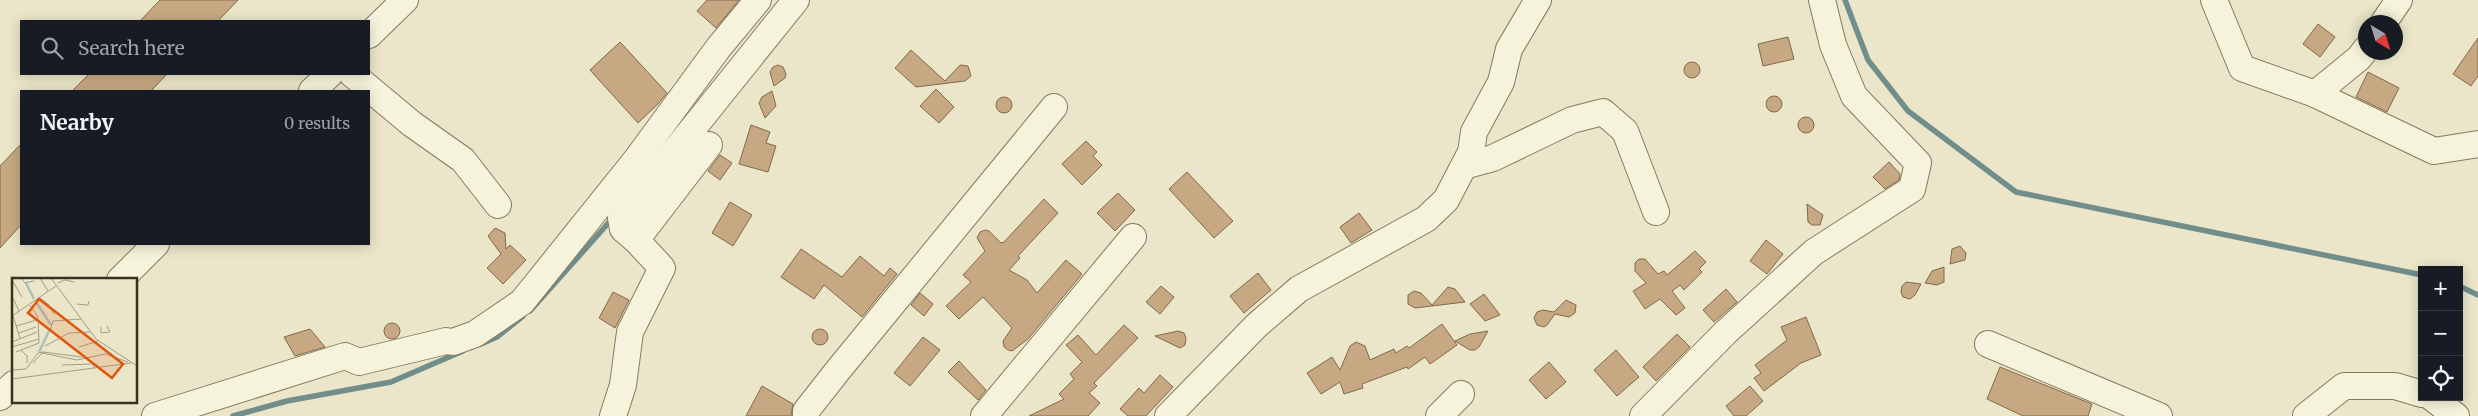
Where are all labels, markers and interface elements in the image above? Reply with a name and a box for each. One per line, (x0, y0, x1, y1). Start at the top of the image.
north arrow (2358, 15, 2403, 60)
search box (20, 20, 370, 75)
icon: search (38, 34, 66, 62)
text: Search here (78, 36, 185, 60)
text: Nearby (40, 109, 114, 136)
text: 0 results (284, 113, 350, 133)
map controls (2418, 266, 2463, 401)
button: + (2418, 266, 2463, 311)
inset map (12, 278, 138, 404)
button: − (2418, 311, 2463, 356)
button: locate (2418, 356, 2463, 401)

